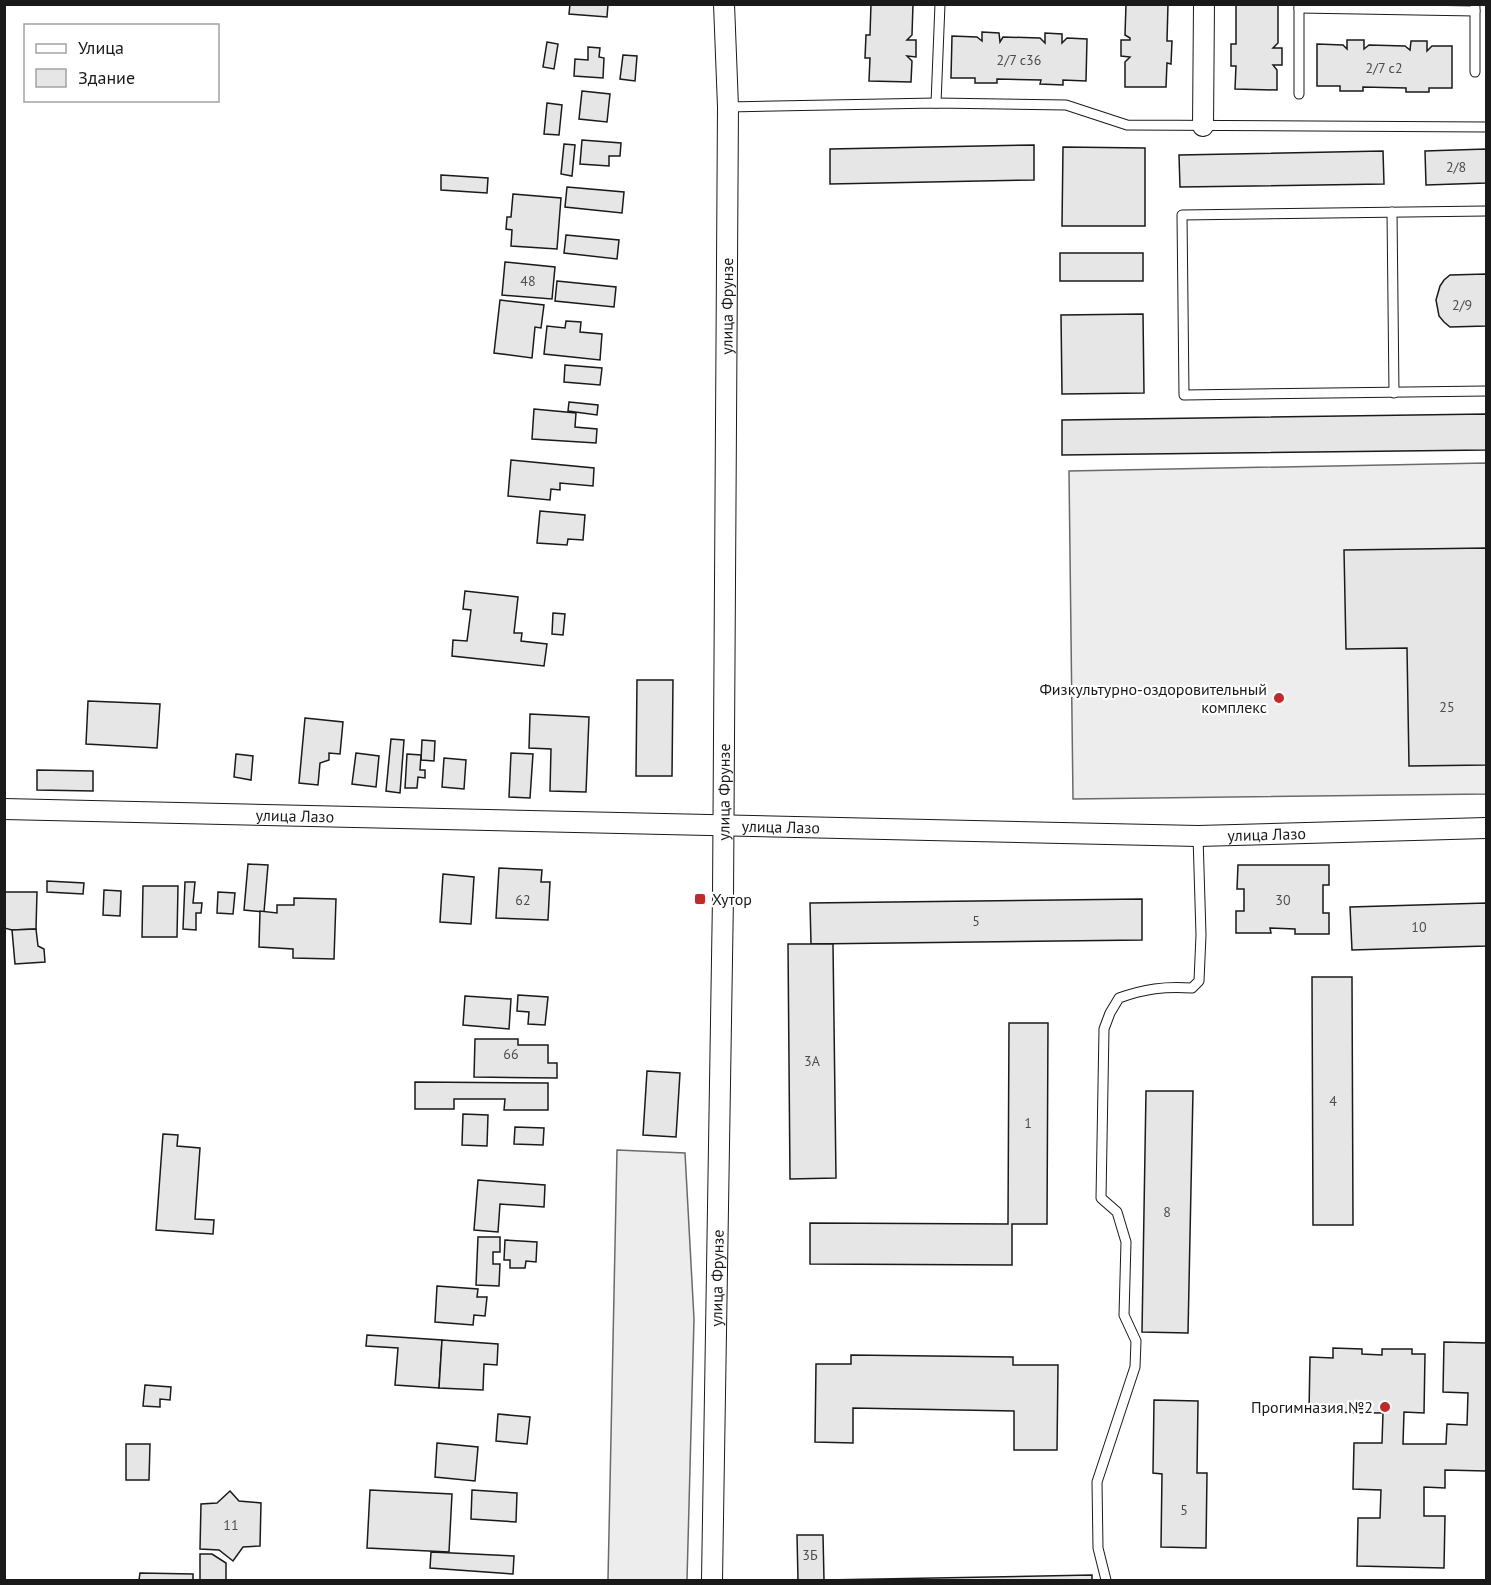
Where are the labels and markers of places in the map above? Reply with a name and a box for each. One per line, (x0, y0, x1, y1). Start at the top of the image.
place label: Физкультурно-оздоровительный комплекс (1039, 679, 1267, 717)
marker: Физкультурно-оздоровительный комплекс (1272, 691, 1286, 705)
place label: Хутор (712, 889, 752, 909)
marker: Хутор (693, 892, 707, 906)
place label: Прогимназия №2 (1251, 1397, 1373, 1417)
marker: Прогимназия №2 (1378, 1400, 1392, 1414)

